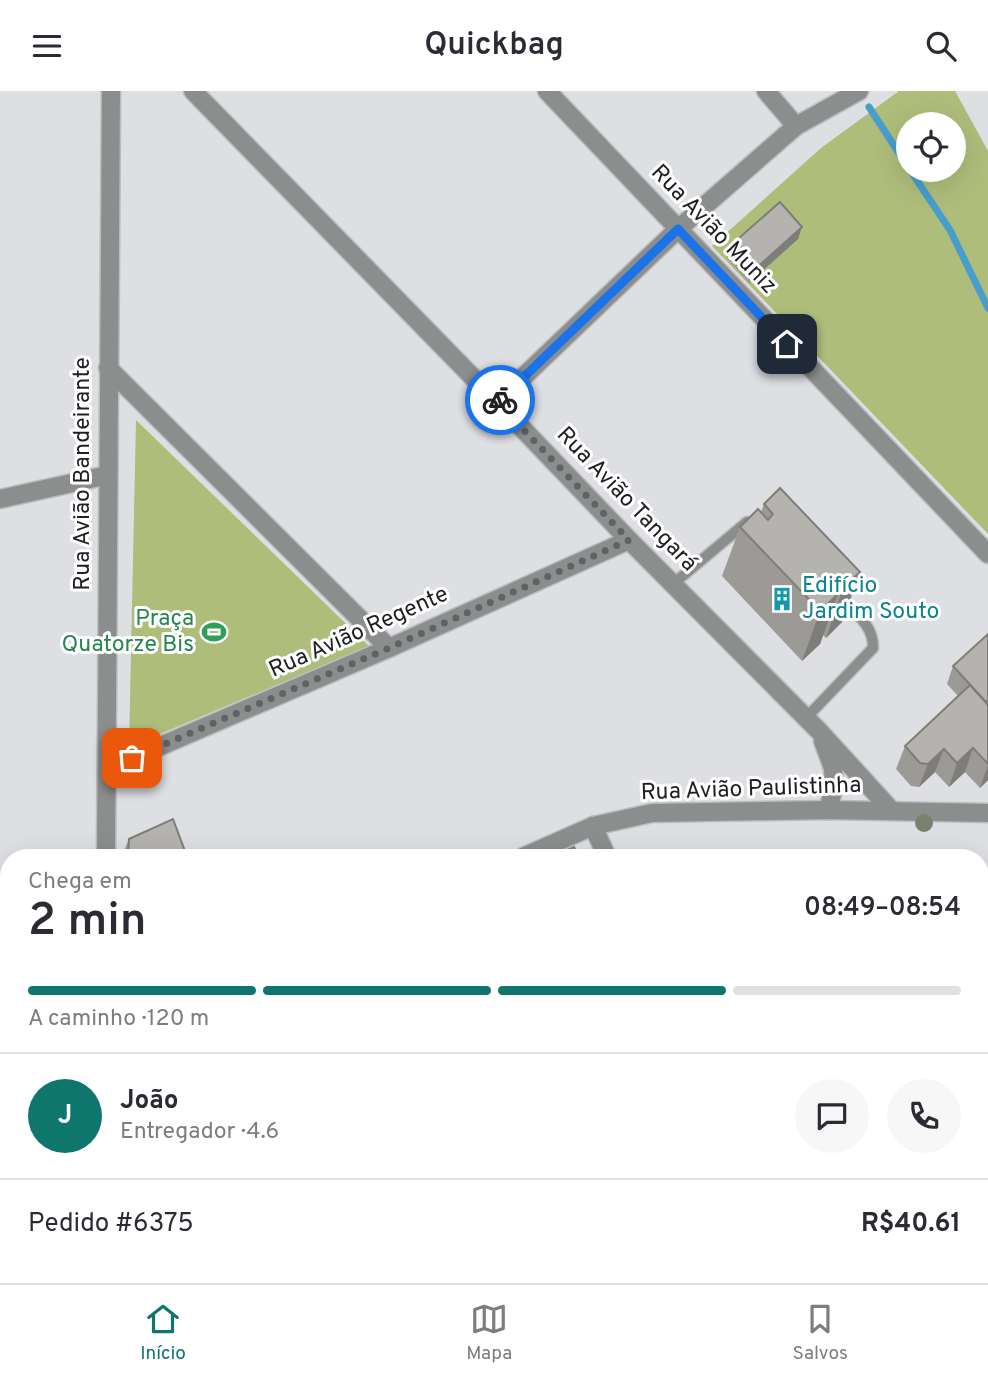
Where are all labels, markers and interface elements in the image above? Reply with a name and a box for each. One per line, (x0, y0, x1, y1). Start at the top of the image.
text: Quickbag (424, 26, 564, 66)
icon: menu (28, 27, 66, 65)
icon: search (922, 27, 960, 65)
map controls (896, 112, 966, 182)
button: locate (896, 112, 966, 182)
street label: Rua Avião Muniz (644, 159, 782, 301)
pin (757, 314, 817, 374)
icon: home (768, 325, 806, 363)
street label: Rua Avião Bandeirante (69, 357, 98, 591)
courier (465, 365, 535, 435)
icon: bike (481, 381, 519, 419)
street label: Rua Avião Tangará (549, 421, 703, 579)
place label: Edifício Jardim Souto (802, 572, 939, 627)
street label: Rua Avião Regente (265, 580, 453, 686)
building icon: Edifício Jardim Souto (768, 585, 796, 613)
place label: Praça Quatorze Bis (62, 605, 194, 660)
sports icon: Praça Quatorze Bis (200, 618, 228, 646)
pin (102, 728, 162, 788)
icon: bag (113, 739, 151, 777)
street label: Rua Avião Paulistinha (640, 772, 862, 808)
text: Chega em (28, 868, 132, 897)
text: 08:49–08:54 (804, 892, 961, 925)
text: 2 min (28, 893, 147, 952)
text: A caminho · 120 m (28, 1005, 209, 1034)
button: chat (795, 1079, 869, 1153)
button: phone (887, 1079, 961, 1153)
text: João (120, 1085, 178, 1118)
text: J (58, 1100, 72, 1133)
text: Entregador · 4.6 (120, 1118, 279, 1147)
text: Pedido #6375 (28, 1208, 194, 1241)
text: R$40.61 (861, 1208, 961, 1241)
tab: Início (140, 1300, 186, 1366)
tab: Mapa (466, 1300, 512, 1366)
tab: Salvos (793, 1300, 848, 1366)

